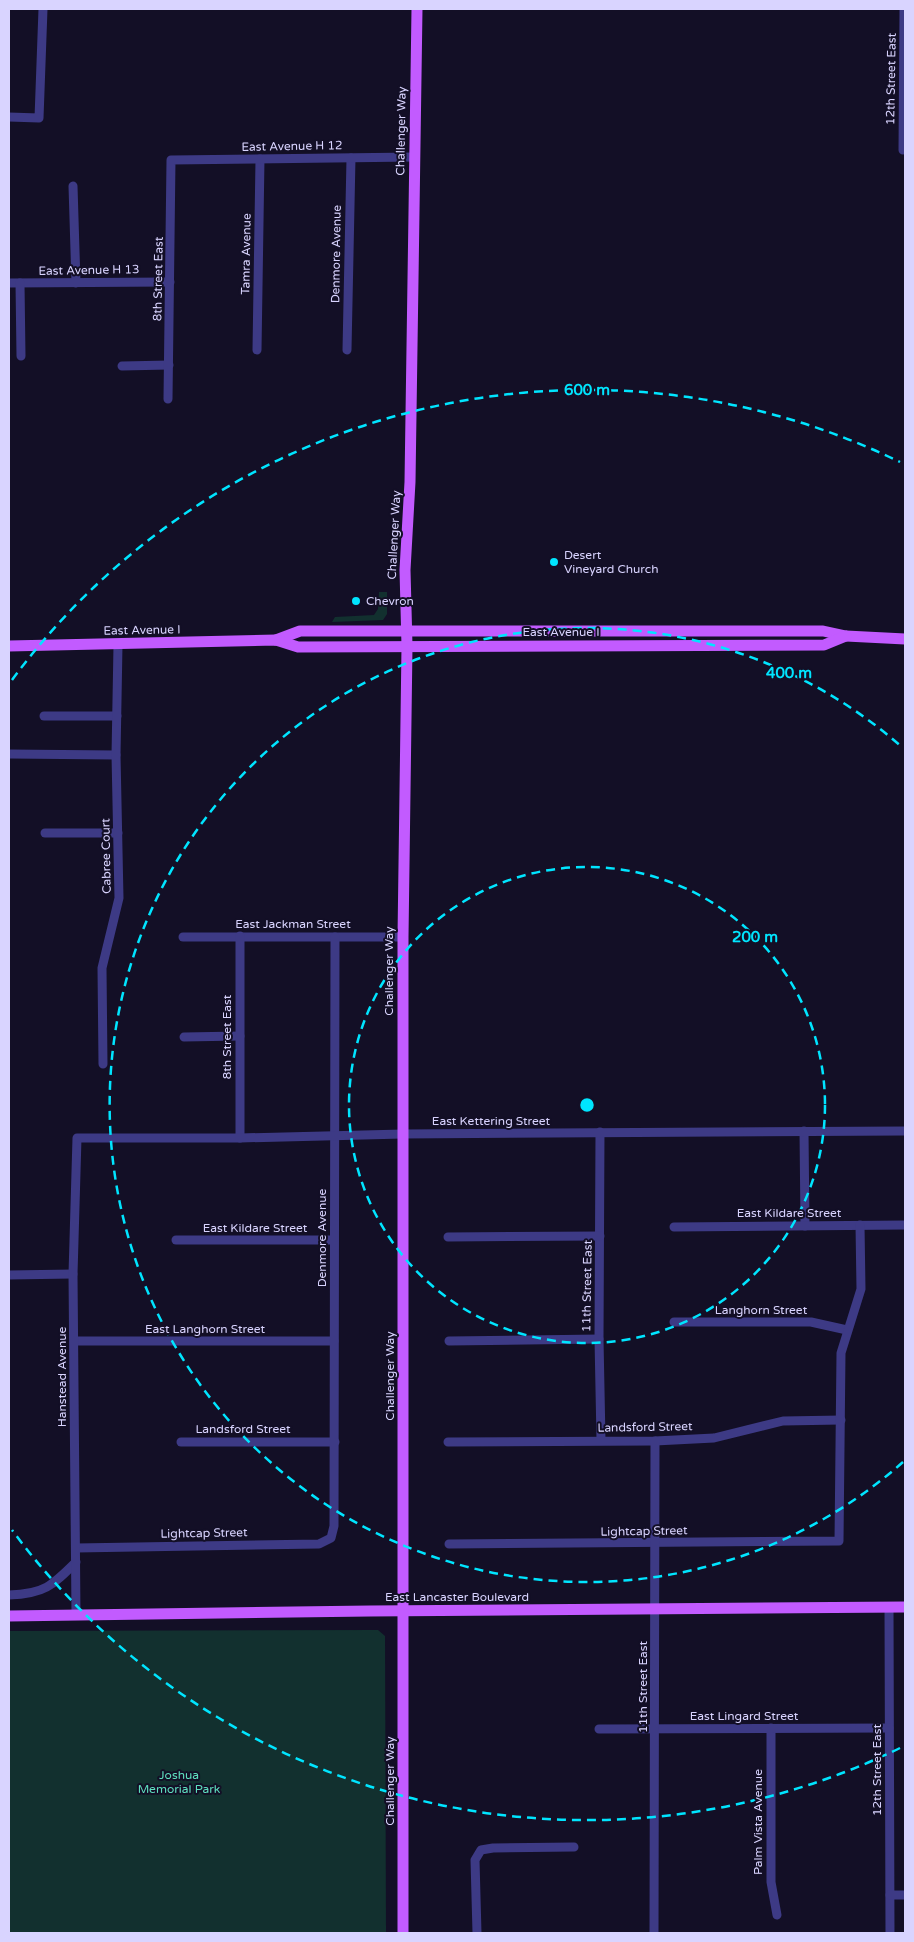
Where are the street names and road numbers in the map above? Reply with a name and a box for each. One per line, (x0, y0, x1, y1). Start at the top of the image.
street label: 12th Street East (883, 32, 899, 125)
street label: Challenger Way (393, 86, 409, 176)
street label: East Avenue H 12 (241, 138, 343, 154)
street label: Denmore Avenue (328, 204, 344, 303)
street label: Tamra Avenue (238, 213, 254, 295)
street label: 8th Street East (150, 236, 166, 321)
street label: East Avenue H 13 (38, 262, 140, 278)
street label: Challenger Way (385, 489, 403, 580)
street label: East Avenue I (103, 622, 181, 638)
street label: East Avenue I (522, 625, 600, 639)
street label: Cabree Court (98, 818, 114, 894)
street label: East Jackman Street (235, 917, 351, 931)
street label: Challenger Way (382, 926, 396, 1016)
street label: 8th Street East (220, 994, 234, 1079)
street label: East Kettering Street (432, 1114, 551, 1128)
street label: Denmore Avenue (315, 1189, 329, 1287)
street label: East Kildare Street (737, 1206, 842, 1220)
street label: East Kildare Street (203, 1221, 308, 1235)
street label: 11th Street East (579, 1239, 595, 1332)
street label: Langhorn Street (715, 1303, 808, 1317)
street label: East Langhorn Street (145, 1322, 266, 1336)
street label: Hanstead Avenue (55, 1327, 69, 1427)
street label: Challenger Way (383, 1331, 397, 1421)
street label: Landsford Street (597, 1419, 693, 1435)
street label: Landsford Street (195, 1422, 291, 1436)
street label: Lightcap Street (600, 1523, 688, 1539)
street label: Lightcap Street (160, 1525, 248, 1541)
street label: East Lancaster Boulevard (385, 1590, 529, 1604)
street label: 11th Street East (636, 1641, 650, 1733)
street label: East Lingard Street (690, 1709, 799, 1723)
street label: 12th Street East (870, 1724, 884, 1816)
street label: Challenger Way (383, 1736, 397, 1826)
street label: Palm Vista Avenue (751, 1769, 765, 1875)

